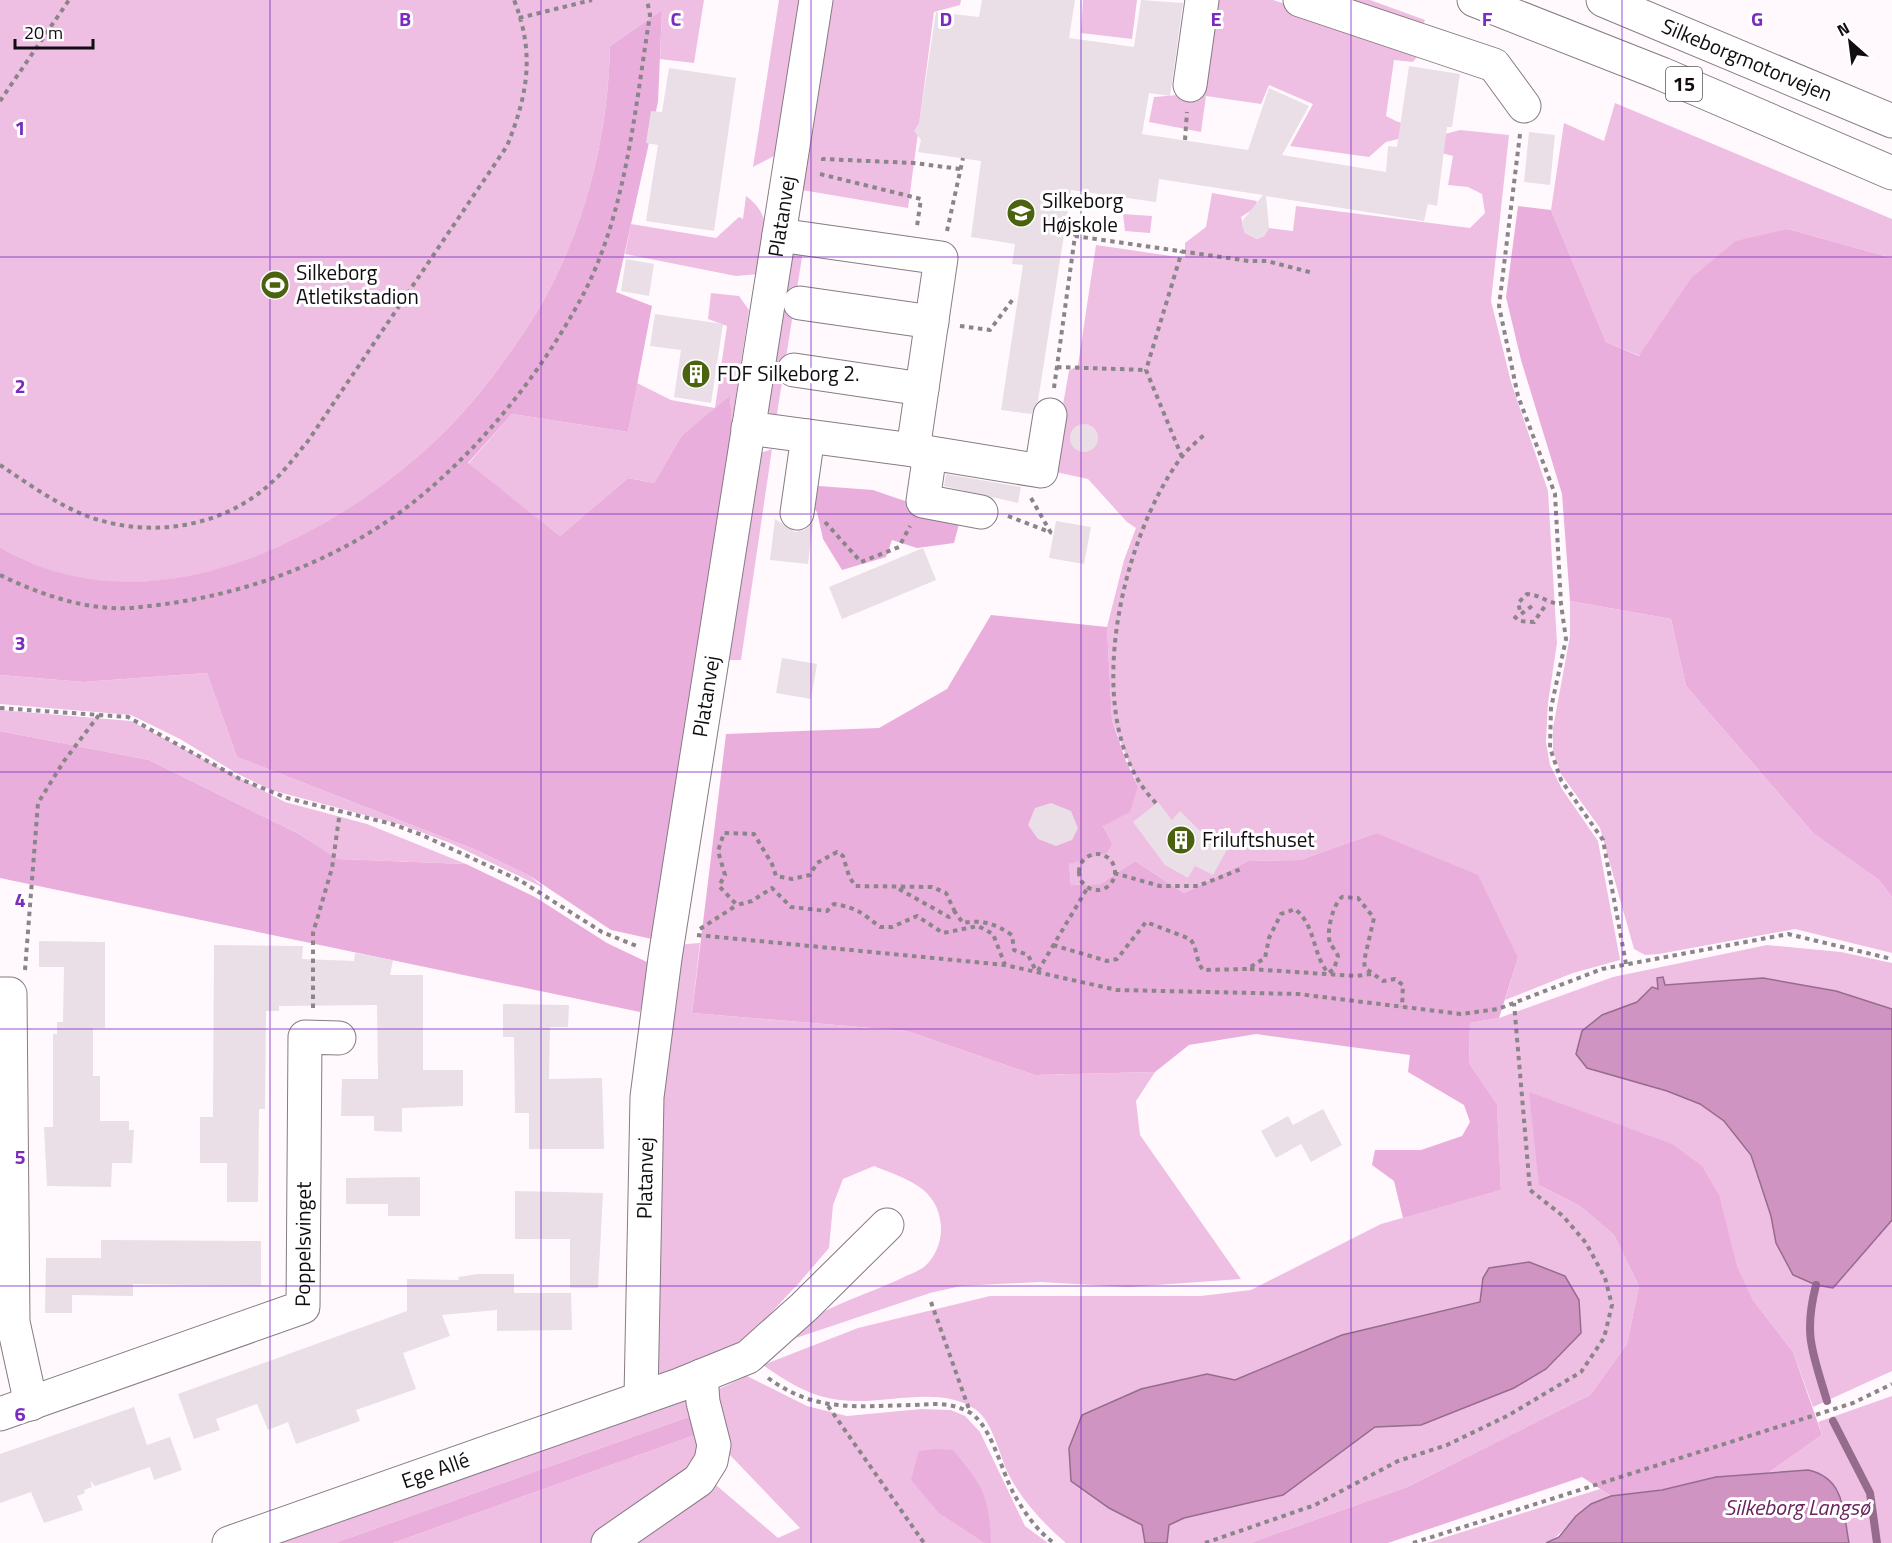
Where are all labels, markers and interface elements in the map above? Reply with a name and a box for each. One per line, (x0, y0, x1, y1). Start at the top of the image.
text: B (399, 3, 411, 34)
text: C (671, 3, 682, 34)
text: D (940, 3, 952, 34)
text: E (1210, 3, 1222, 34)
text: F (1482, 3, 1493, 34)
text: G (1751, 3, 1763, 34)
street label: Silkeborgmotorvejen (1657, 9, 1838, 109)
scale bar (15, 12, 93, 50)
north arrow (1820, 12, 1880, 72)
text: N (1832, 16, 1853, 42)
text: 20 m (24, 19, 63, 46)
road number: 15 (1666, 67, 1702, 101)
text: 1 (14, 112, 26, 143)
street label: Platanvej (759, 173, 803, 259)
place label: Silkeborg Højskole (1042, 184, 1123, 240)
school or university icon: Silkeborg Højskole (1005, 197, 1037, 229)
place label: Silkeborg Atletikstadion (296, 256, 419, 312)
sports icon: Silkeborg Atletikstadion (259, 269, 291, 301)
place label: FDF Silkeborg 2. (717, 357, 859, 389)
building icon: FDF Silkeborg 2. (680, 358, 712, 390)
text: 2 (14, 370, 26, 401)
text: 3 (14, 627, 26, 658)
street label: Platanvej (683, 653, 727, 739)
place label: Friluftshuset (1202, 823, 1315, 855)
building icon: Friluftshuset (1165, 824, 1197, 856)
text: 4 (14, 884, 26, 915)
street label: Platanvej (628, 1137, 661, 1219)
text: 5 (14, 1141, 26, 1172)
street label: Poppelsvinget (286, 1181, 319, 1307)
text: 6 (14, 1398, 26, 1429)
street label: Ege Allé (397, 1443, 474, 1496)
water label: Silkeborg Langsø (1724, 1490, 1871, 1524)

